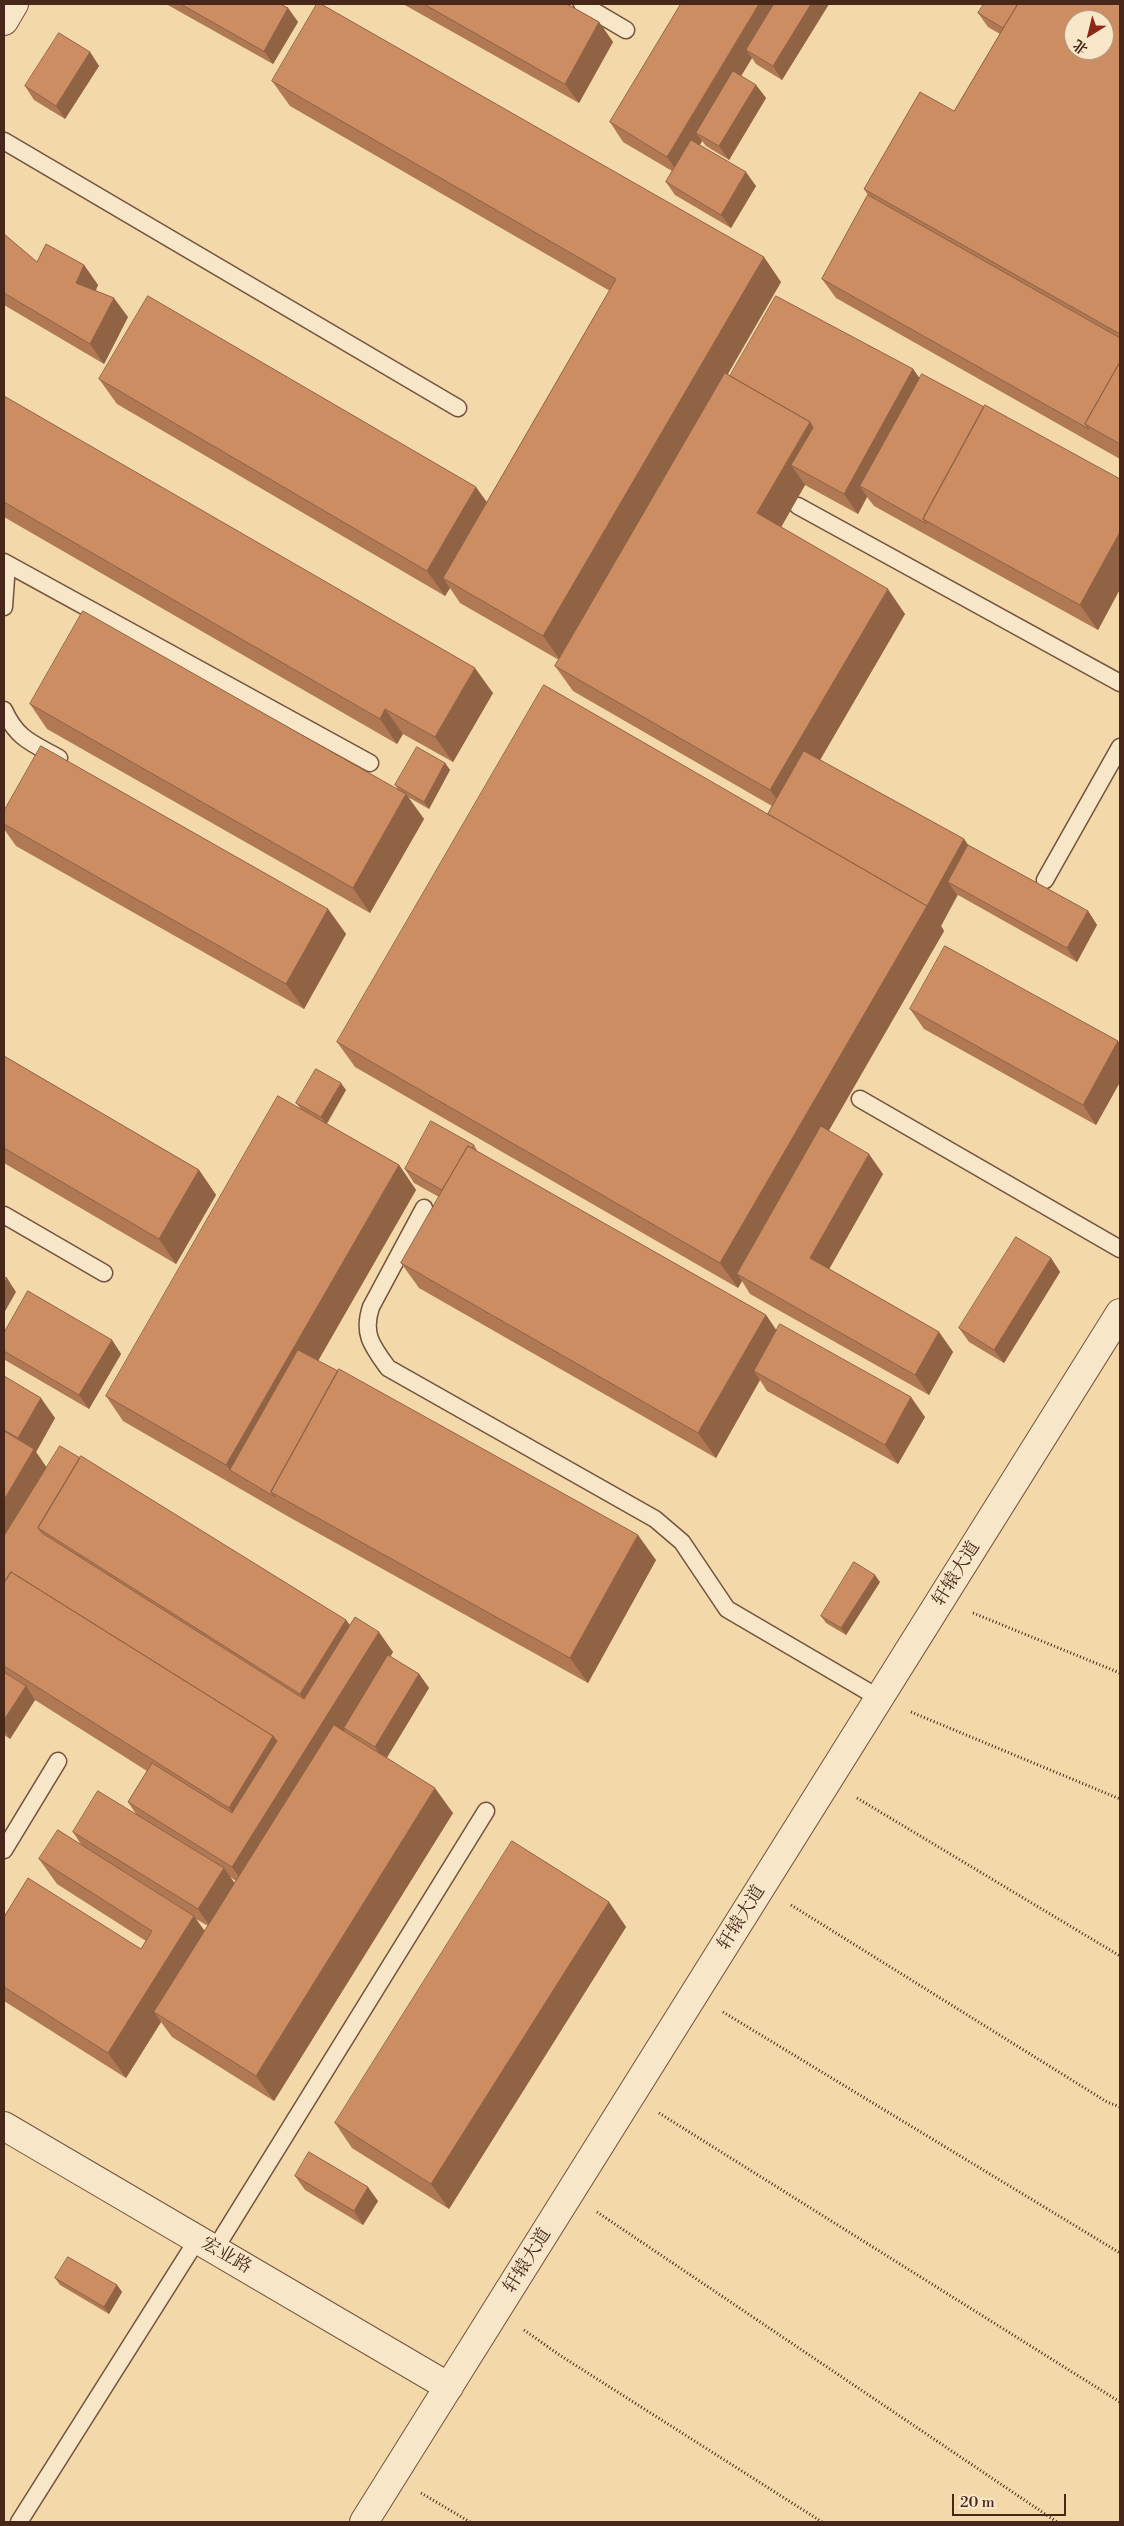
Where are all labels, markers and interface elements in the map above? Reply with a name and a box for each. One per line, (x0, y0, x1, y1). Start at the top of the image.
north arrow (1064, 10, 1114, 60)
text: 北 (1070, 35, 1092, 58)
street label: 轩辕大道 (929, 1538, 985, 1610)
street label: 轩辕大道 (714, 1882, 770, 1954)
street label: 轩辕大道 (500, 2225, 556, 2297)
street label: 宏业路 (197, 2233, 255, 2279)
scale bar (954, 2484, 1068, 2516)
text: 20 m (960, 2493, 995, 2512)

